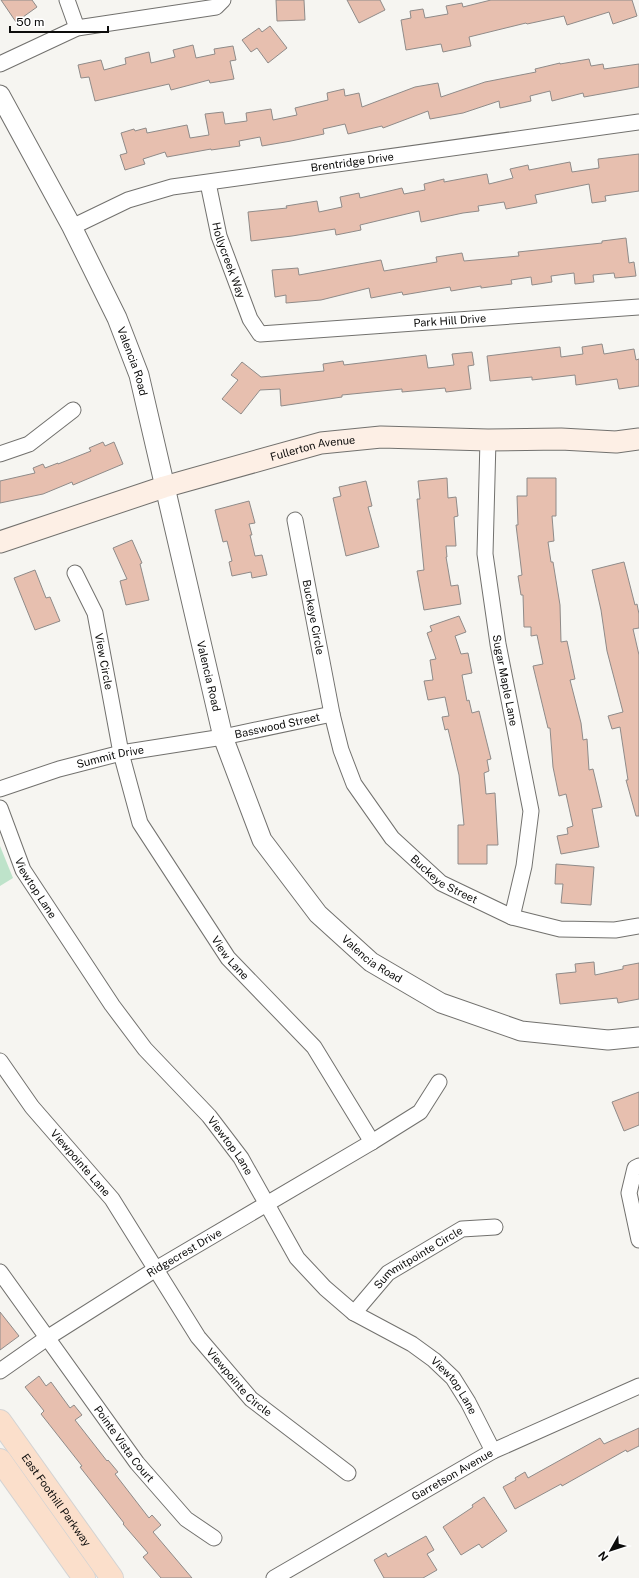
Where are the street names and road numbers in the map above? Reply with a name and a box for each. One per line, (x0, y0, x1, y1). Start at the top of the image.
street label: Brentridge Drive (310, 150, 395, 174)
street label: Hollycreek Way (210, 221, 248, 300)
street label: Park Hill Drive (413, 312, 487, 329)
street label: Valencia Road (115, 325, 150, 397)
street label: Fullerton Avenue (269, 434, 356, 463)
street label: Buckeye Circle (301, 579, 327, 656)
street label: View Circle (93, 632, 115, 691)
street label: Sugar Maple Lane (491, 634, 520, 727)
street label: Valencia Road (195, 640, 223, 713)
street label: Basswood Street (233, 711, 321, 740)
street label: Summit Drive (75, 743, 145, 770)
street label: Buckeye Street (408, 852, 479, 906)
street label: Viewtop Lane (13, 856, 59, 921)
street label: Valencia Road (339, 933, 404, 985)
street label: View Lane (209, 934, 251, 982)
street label: Viewtop Lane (205, 1114, 255, 1177)
street label: Viewpointe Lane (48, 1127, 113, 1199)
street label: Summitpointe Circle (371, 1224, 465, 1291)
street label: Ridgecrest Drive (145, 1226, 224, 1279)
street label: Viewpointe Circle (204, 1346, 274, 1419)
street label: Viewtop Lane (429, 1354, 479, 1416)
street label: Pointe Vista Court (92, 1403, 157, 1484)
street label: Garretson Avenue (410, 1446, 495, 1503)
street label: East Foothill Parkway (19, 1452, 93, 1548)

